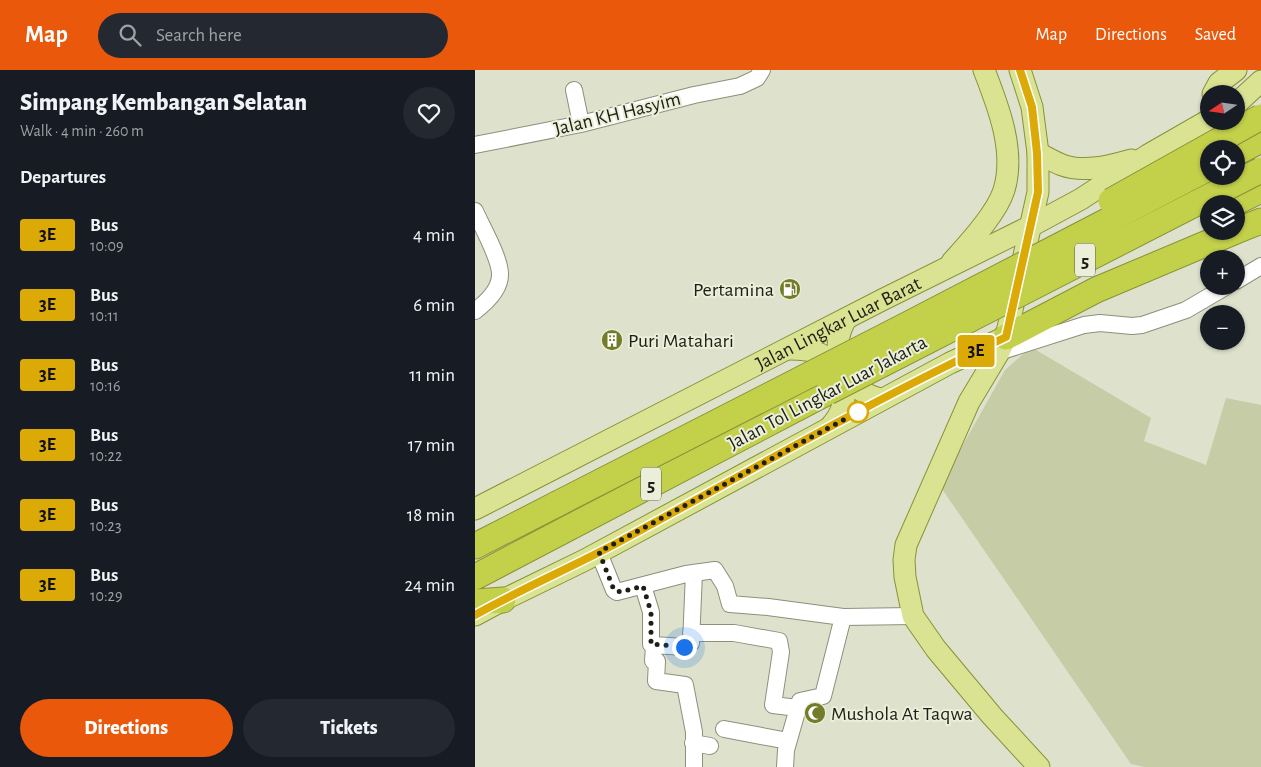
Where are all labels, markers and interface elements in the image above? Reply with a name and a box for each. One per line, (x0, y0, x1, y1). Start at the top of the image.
search box (98, 13, 448, 58)
icon: search (116, 21, 144, 49)
text: Map (25, 23, 68, 47)
text: Search here (156, 26, 242, 45)
text: Map (1036, 26, 1067, 44)
text: Directions (1095, 26, 1167, 44)
text: Saved (1195, 26, 1236, 44)
north arrow (1200, 85, 1245, 130)
map controls (1200, 85, 1245, 350)
button: heart (403, 87, 455, 139)
street label: Jalan KH Hasyim (552, 89, 683, 139)
text: Simpang Kembangan Selatan (20, 91, 307, 115)
text: Walk · 4 min · 260 m (20, 123, 144, 139)
button: locate (1200, 140, 1245, 185)
text: Departures (20, 168, 106, 187)
button: layers (1200, 195, 1245, 240)
text: Bus (90, 216, 118, 235)
text: 3E (39, 226, 56, 244)
text: 4 min (413, 226, 455, 245)
text: 10:09 (90, 238, 124, 254)
road number: 5 (1075, 244, 1095, 276)
button: + (1200, 250, 1245, 295)
street label: Jalan Lingkar Luar Barat (753, 273, 925, 374)
fuel station icon: Pertamina (778, 277, 802, 301)
place label: Pertamina (693, 280, 774, 300)
text: Bus (90, 286, 118, 305)
text: 3E (39, 296, 56, 314)
text: 6 min (413, 296, 455, 315)
button: − (1200, 305, 1245, 350)
text: 10:11 (90, 308, 119, 324)
building icon: Puri Matahari (600, 328, 624, 352)
place label: Puri Matahari (628, 331, 734, 351)
street label: Jalan Tol Lingkar Luar Jakarta (725, 332, 930, 454)
line badge: 3E (953, 335, 999, 367)
text: 3E (968, 342, 984, 360)
text: Bus (90, 356, 118, 375)
text: 3E (39, 366, 56, 384)
text: 11 min (409, 366, 455, 385)
text: 10:16 (90, 378, 121, 394)
unlabelled marker (847, 401, 869, 423)
text: Bus (90, 426, 118, 445)
text: 3E (39, 436, 56, 454)
text: 17 min (408, 436, 455, 455)
text: 10:22 (90, 448, 122, 464)
road number: 5 (641, 468, 661, 500)
text: Bus (90, 496, 118, 515)
text: 3E (39, 506, 56, 524)
text: 18 min (407, 506, 455, 525)
text: 10:23 (90, 518, 122, 534)
text: Bus (90, 566, 118, 585)
text: 3E (39, 576, 56, 594)
text: 24 min (404, 576, 455, 595)
text: 10:29 (90, 588, 122, 604)
your location (672, 635, 697, 660)
button: Directions (20, 699, 233, 757)
button: Tickets (243, 699, 455, 757)
mosque icon: Mushola At Taqwa (803, 701, 827, 725)
place label: Mushola At Taqwa (831, 704, 973, 724)

